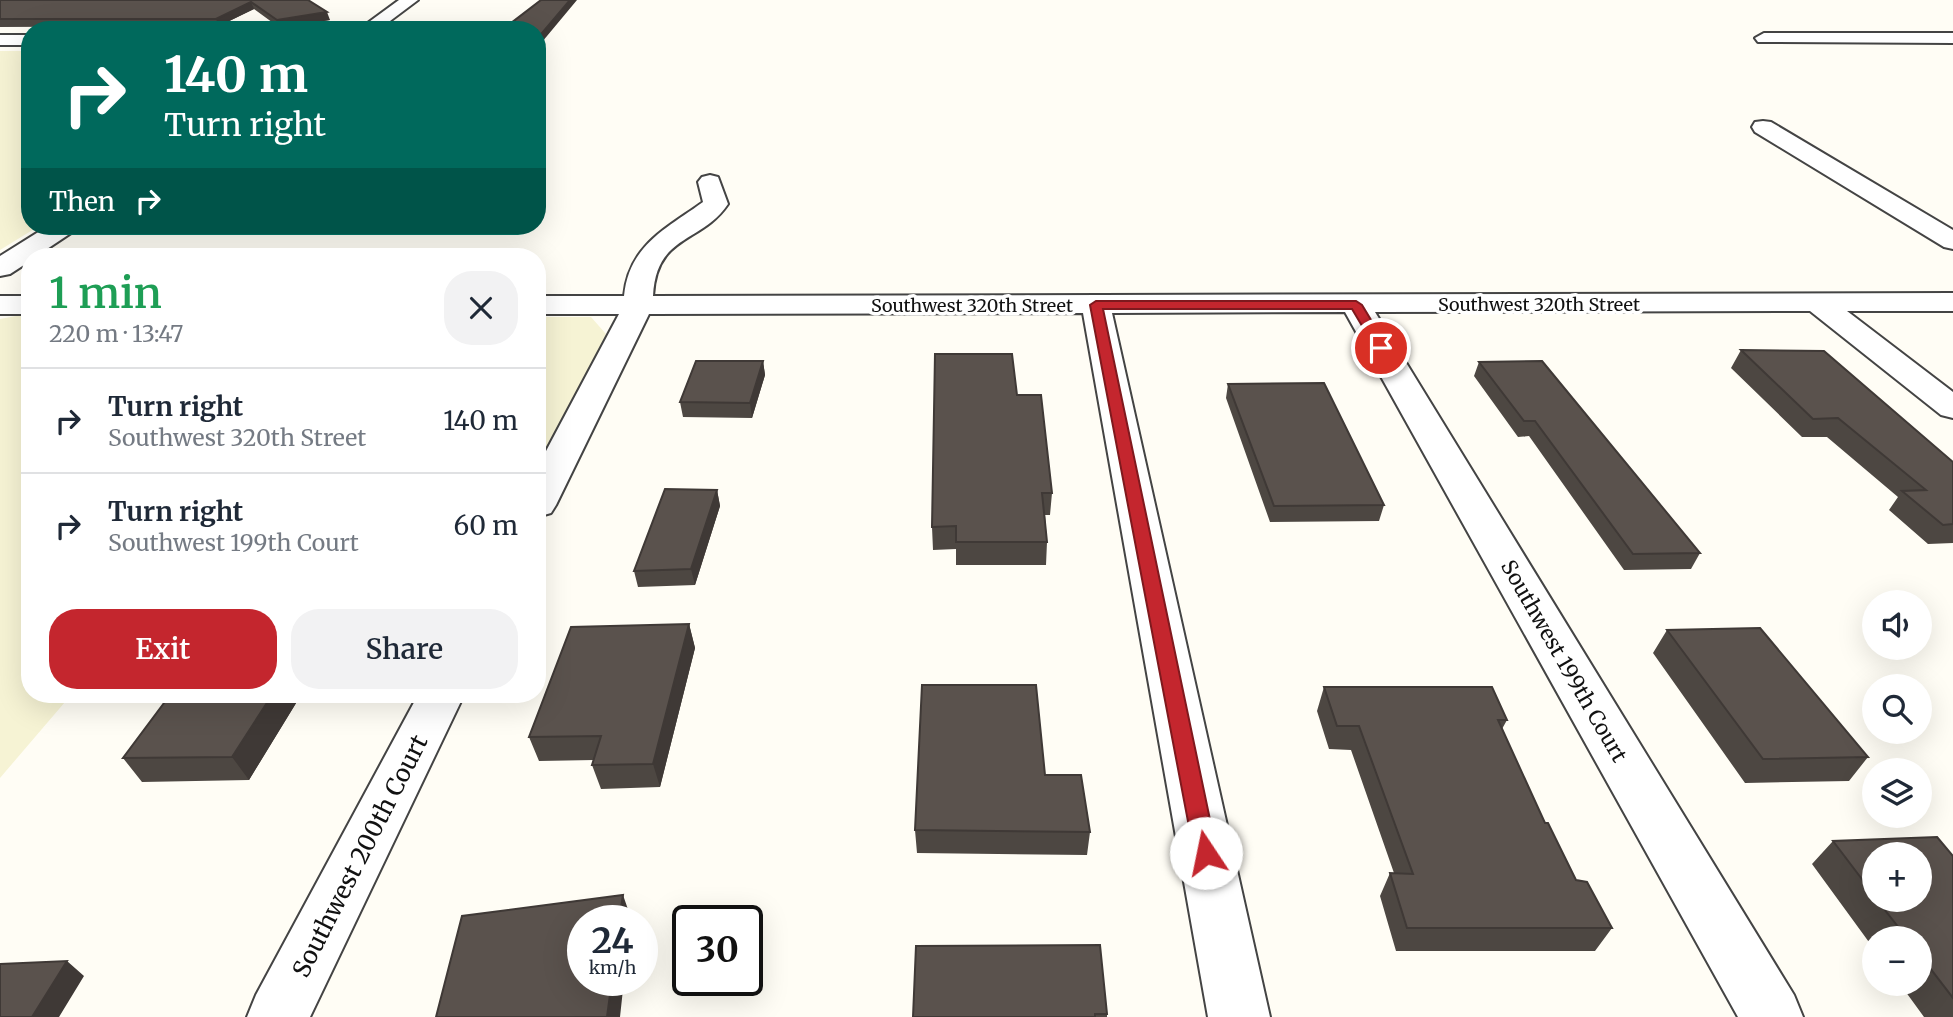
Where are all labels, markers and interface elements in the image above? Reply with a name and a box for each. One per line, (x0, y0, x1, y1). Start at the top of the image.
text: 140 m (164, 44, 308, 105)
icon: right (49, 49, 140, 140)
text: Turn right (164, 105, 326, 145)
icon: right (129, 182, 167, 220)
text: Then (49, 185, 115, 218)
text: 1 min (49, 267, 162, 319)
button: close (444, 271, 518, 345)
street label: Southwest 320th Street (1438, 293, 1640, 316)
street label: Southwest 320th Street (871, 294, 1073, 317)
pin (1351, 318, 1411, 378)
text: 220 m · 13:47 (49, 319, 183, 348)
icon: arrive (1362, 329, 1400, 367)
text: Turn right (108, 390, 243, 423)
icon: right (49, 402, 87, 440)
text: 140 m (443, 404, 518, 437)
text: Southwest 320th Street (108, 423, 366, 452)
text: Turn right (108, 495, 243, 528)
icon: right (49, 507, 87, 545)
text: 60 m (454, 509, 518, 542)
text: Southwest 199th Court (108, 528, 359, 557)
street label: Southwest 199th Court (1495, 555, 1633, 767)
map controls (1862, 590, 1932, 996)
button: sound (1862, 590, 1932, 660)
button: Exit (49, 609, 277, 689)
button: Share (291, 609, 518, 689)
button: search (1862, 674, 1932, 744)
street label: Southwest 200th Court (285, 729, 435, 982)
button: layers (1862, 758, 1932, 828)
position arrow (1169, 816, 1243, 890)
button: + (1862, 842, 1932, 912)
speed limit sign: 30 (672, 905, 763, 996)
text: 24 (591, 919, 634, 963)
button: − (1862, 926, 1932, 996)
text: km/h (589, 956, 636, 979)

